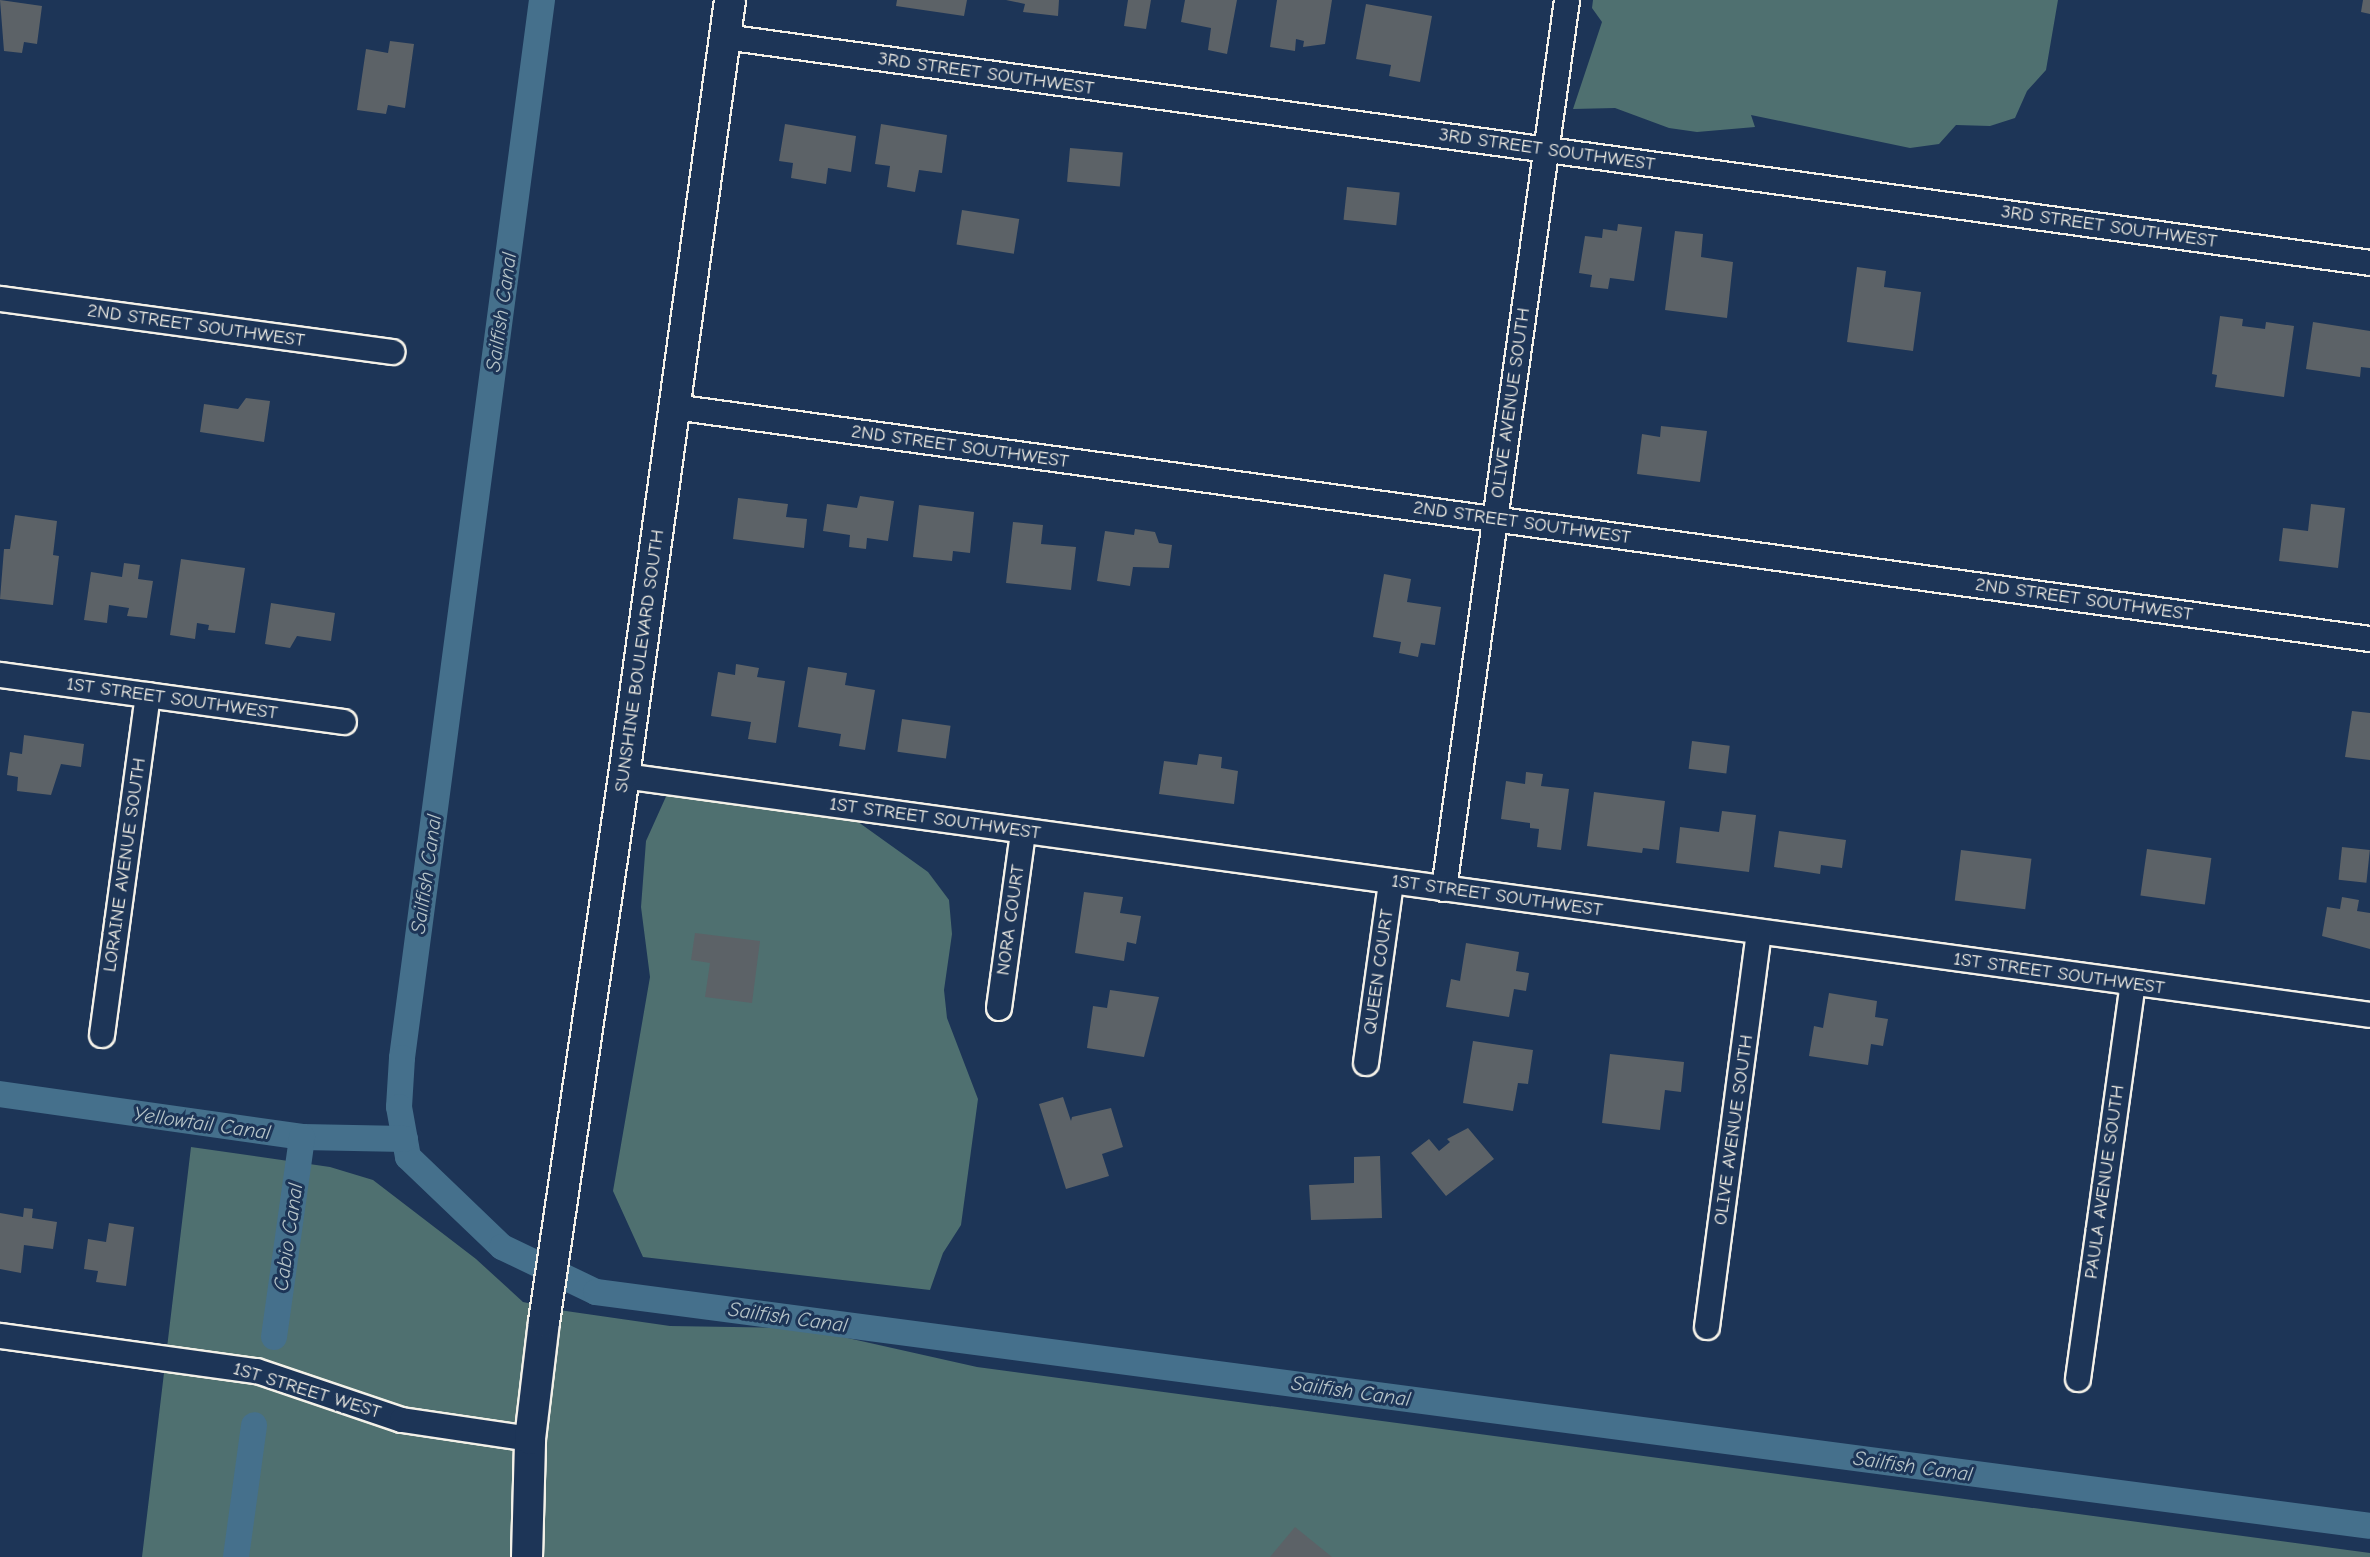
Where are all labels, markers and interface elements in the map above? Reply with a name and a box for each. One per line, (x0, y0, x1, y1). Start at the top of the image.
street label: 3RD STREET SOUTHWEST (876, 48, 1096, 100)
street label: 3RD STREET SOUTHWEST (1437, 124, 1657, 176)
street label: 3RD STREET SOUTHWEST (1999, 201, 2219, 253)
water label: Sailfish Canal (480, 251, 522, 373)
street label: 2ND STREET SOUTHWEST (86, 299, 306, 353)
street label: OLIVE AVENUE SOUTH (1486, 306, 1536, 500)
street label: 2ND STREET SOUTHWEST (850, 420, 1070, 474)
street label: 2ND STREET SOUTHWEST (1412, 496, 1632, 550)
street label: SUNSHINE BOULEVARD SOUTH (610, 528, 670, 794)
street label: 2ND STREET SOUTHWEST (1974, 573, 2194, 627)
street label: 1ST STREET SOUTHWEST (65, 673, 279, 725)
street label: LORAINE AVENUE SOUTH (99, 756, 151, 974)
street label: 1ST STREET SOUTHWEST (828, 793, 1042, 845)
water label: Sailfish Canal (405, 813, 447, 935)
street label: NORA COURT (992, 863, 1030, 977)
street label: 1ST STREET SOUTHWEST (1390, 870, 1604, 922)
street label: QUEEN COURT (1359, 908, 1399, 1036)
street label: 1ST STREET SOUTHWEST (1952, 948, 2166, 1000)
street label: OLIVE AVENUE SOUTH (1709, 1033, 1759, 1227)
street label: PAULA AVENUE SOUTH (2080, 1084, 2130, 1280)
water label: Yellowtail Canal (132, 1101, 272, 1145)
water label: Cabio Canal (268, 1182, 308, 1292)
water label: Sailfish Canal (727, 1296, 849, 1338)
street label: 1ST STREET WEST (230, 1358, 384, 1424)
water label: Sailfish Canal (1290, 1370, 1412, 1412)
water label: Sailfish Canal (1852, 1445, 1974, 1487)

